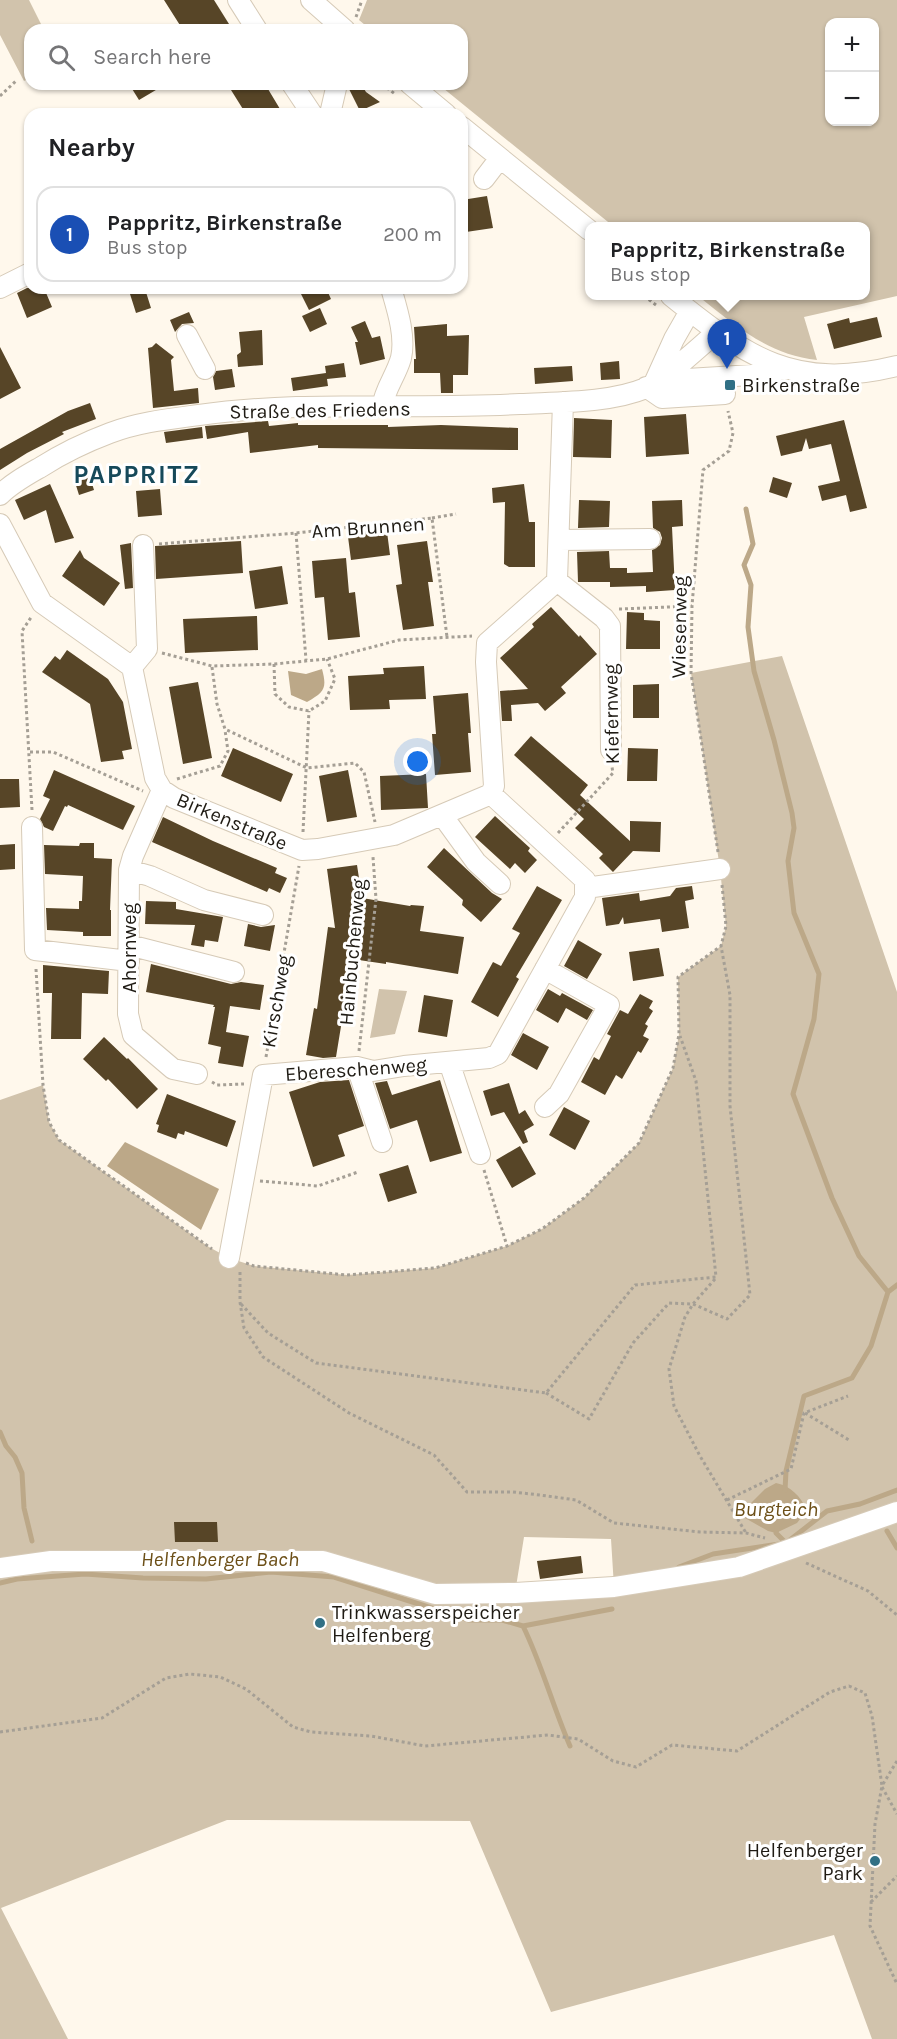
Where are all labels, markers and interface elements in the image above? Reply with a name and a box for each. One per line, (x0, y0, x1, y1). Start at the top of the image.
map controls (825, 18, 879, 126)
button: + (825, 18, 879, 72)
search box (24, 24, 468, 90)
icon: search (45, 41, 78, 74)
text: Search here (93, 44, 211, 70)
button: − (825, 72, 879, 126)
text: Nearby (48, 132, 135, 163)
text: Pappritz, Birkenstraße (107, 210, 342, 236)
popup (585, 222, 870, 300)
text: 1 (66, 223, 73, 246)
text: 200 m (383, 223, 442, 246)
text: Bus stop (107, 236, 187, 259)
text: Pappritz, Birkenstraße (610, 237, 845, 263)
text: Bus stop (610, 263, 690, 286)
pin: 1 (708, 320, 746, 369)
place label: Birkenstraße (742, 374, 860, 397)
marker: Birkenstraße (723, 378, 737, 392)
street label: Straße des Friedens (229, 397, 411, 424)
district label: PAPPRITZ (73, 459, 201, 490)
street label: Am Brunnen (311, 512, 425, 543)
street label: Wiesenweg (667, 575, 692, 679)
street label: Kiefernweg (599, 663, 624, 765)
your location (403, 747, 432, 776)
street label: Birkenstraße (173, 788, 291, 855)
street label: Hainbuchenweg (335, 878, 370, 1026)
street label: Ahornweg (118, 903, 141, 993)
street label: Kirschweg (257, 953, 296, 1050)
street label: Ebereschenweg (284, 1053, 428, 1086)
water label: Burgteich (734, 1497, 818, 1521)
water label: Helfenberger Bach (141, 1547, 299, 1571)
place label: Trinkwasserspeicher Helfenberg (332, 1601, 520, 1647)
marker: Trinkwasserspeicher Helfenberg (313, 1616, 327, 1630)
place label: Helfenberger Park (747, 1839, 864, 1885)
marker: Helfenberger Park (868, 1854, 882, 1868)

